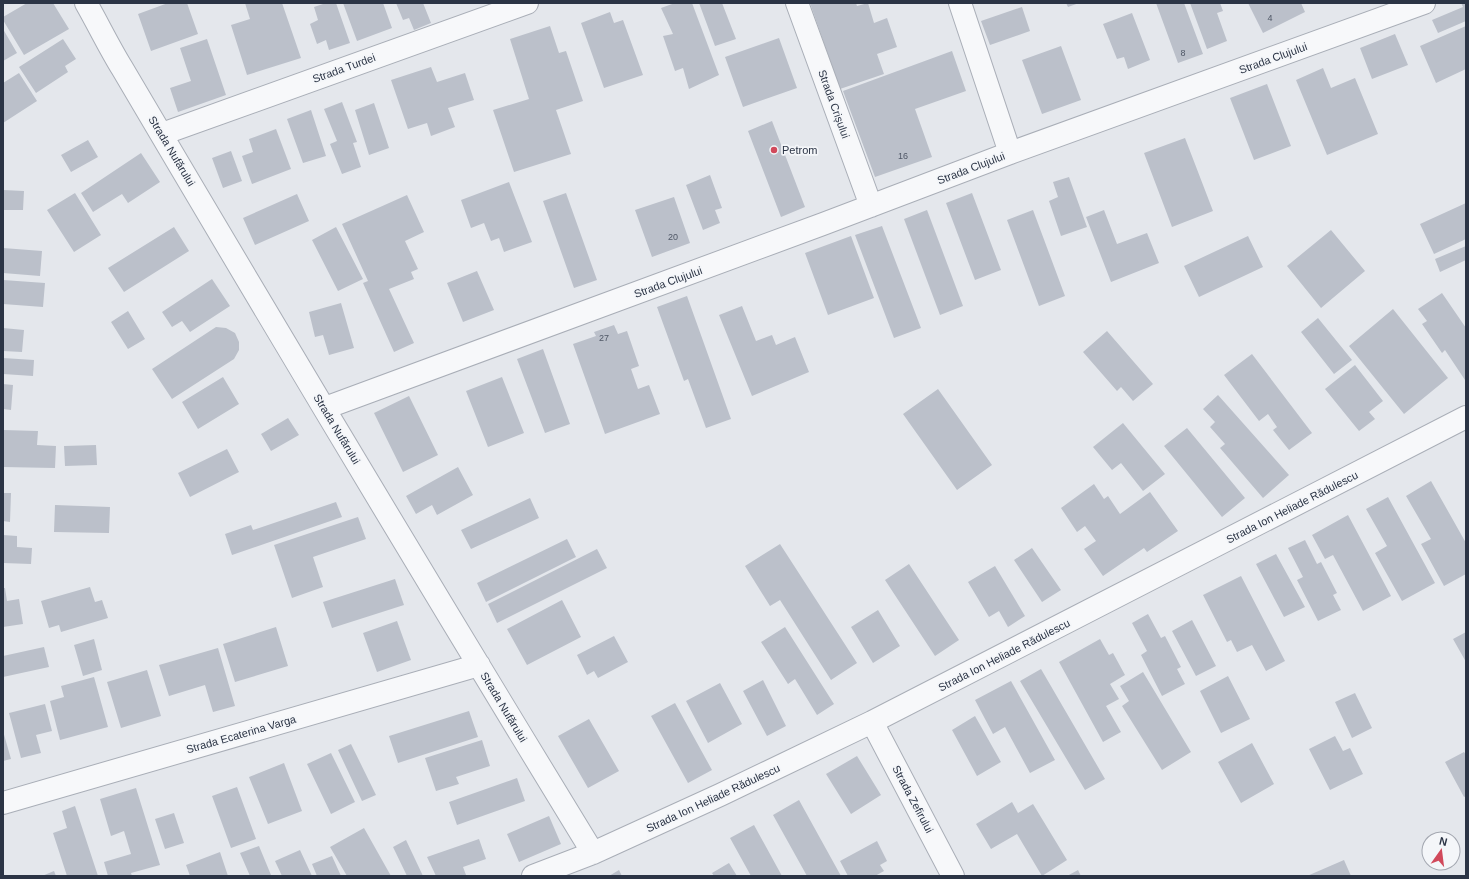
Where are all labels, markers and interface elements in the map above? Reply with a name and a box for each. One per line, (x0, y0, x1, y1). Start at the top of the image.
house number: 4 (1267, 13, 1273, 23)
street label: Strada Clujului (1237, 40, 1309, 76)
house number: 8 (1180, 48, 1186, 58)
street label: Strada Turdei (311, 51, 377, 85)
street label: Strada Crișului (816, 68, 852, 140)
street label: Strada Nufărului (146, 114, 198, 188)
place label: Petrom (782, 144, 817, 156)
marker: Petrom (769, 145, 779, 155)
street label: Strada Clujului (935, 150, 1007, 186)
house number: 16 (898, 151, 908, 161)
house number: 20 (668, 232, 678, 242)
street label: Strada Clujului (632, 264, 704, 300)
house number: 27 (599, 333, 609, 343)
street label: Strada Nufărului (311, 392, 363, 466)
street label: Strada Ion Heliade Rădulescu (1224, 468, 1360, 546)
street label: Strada Ion Heliade Rădulescu (936, 616, 1072, 694)
street label: Strada Nufărului (478, 670, 530, 744)
street label: Strada Ecaterina Varga (185, 712, 298, 755)
street label: Strada Ion Heliade Rădulescu (644, 762, 782, 834)
street label: Strada Zefirului (890, 763, 936, 835)
north arrow (1421, 831, 1461, 871)
text: N (1438, 835, 1449, 848)

